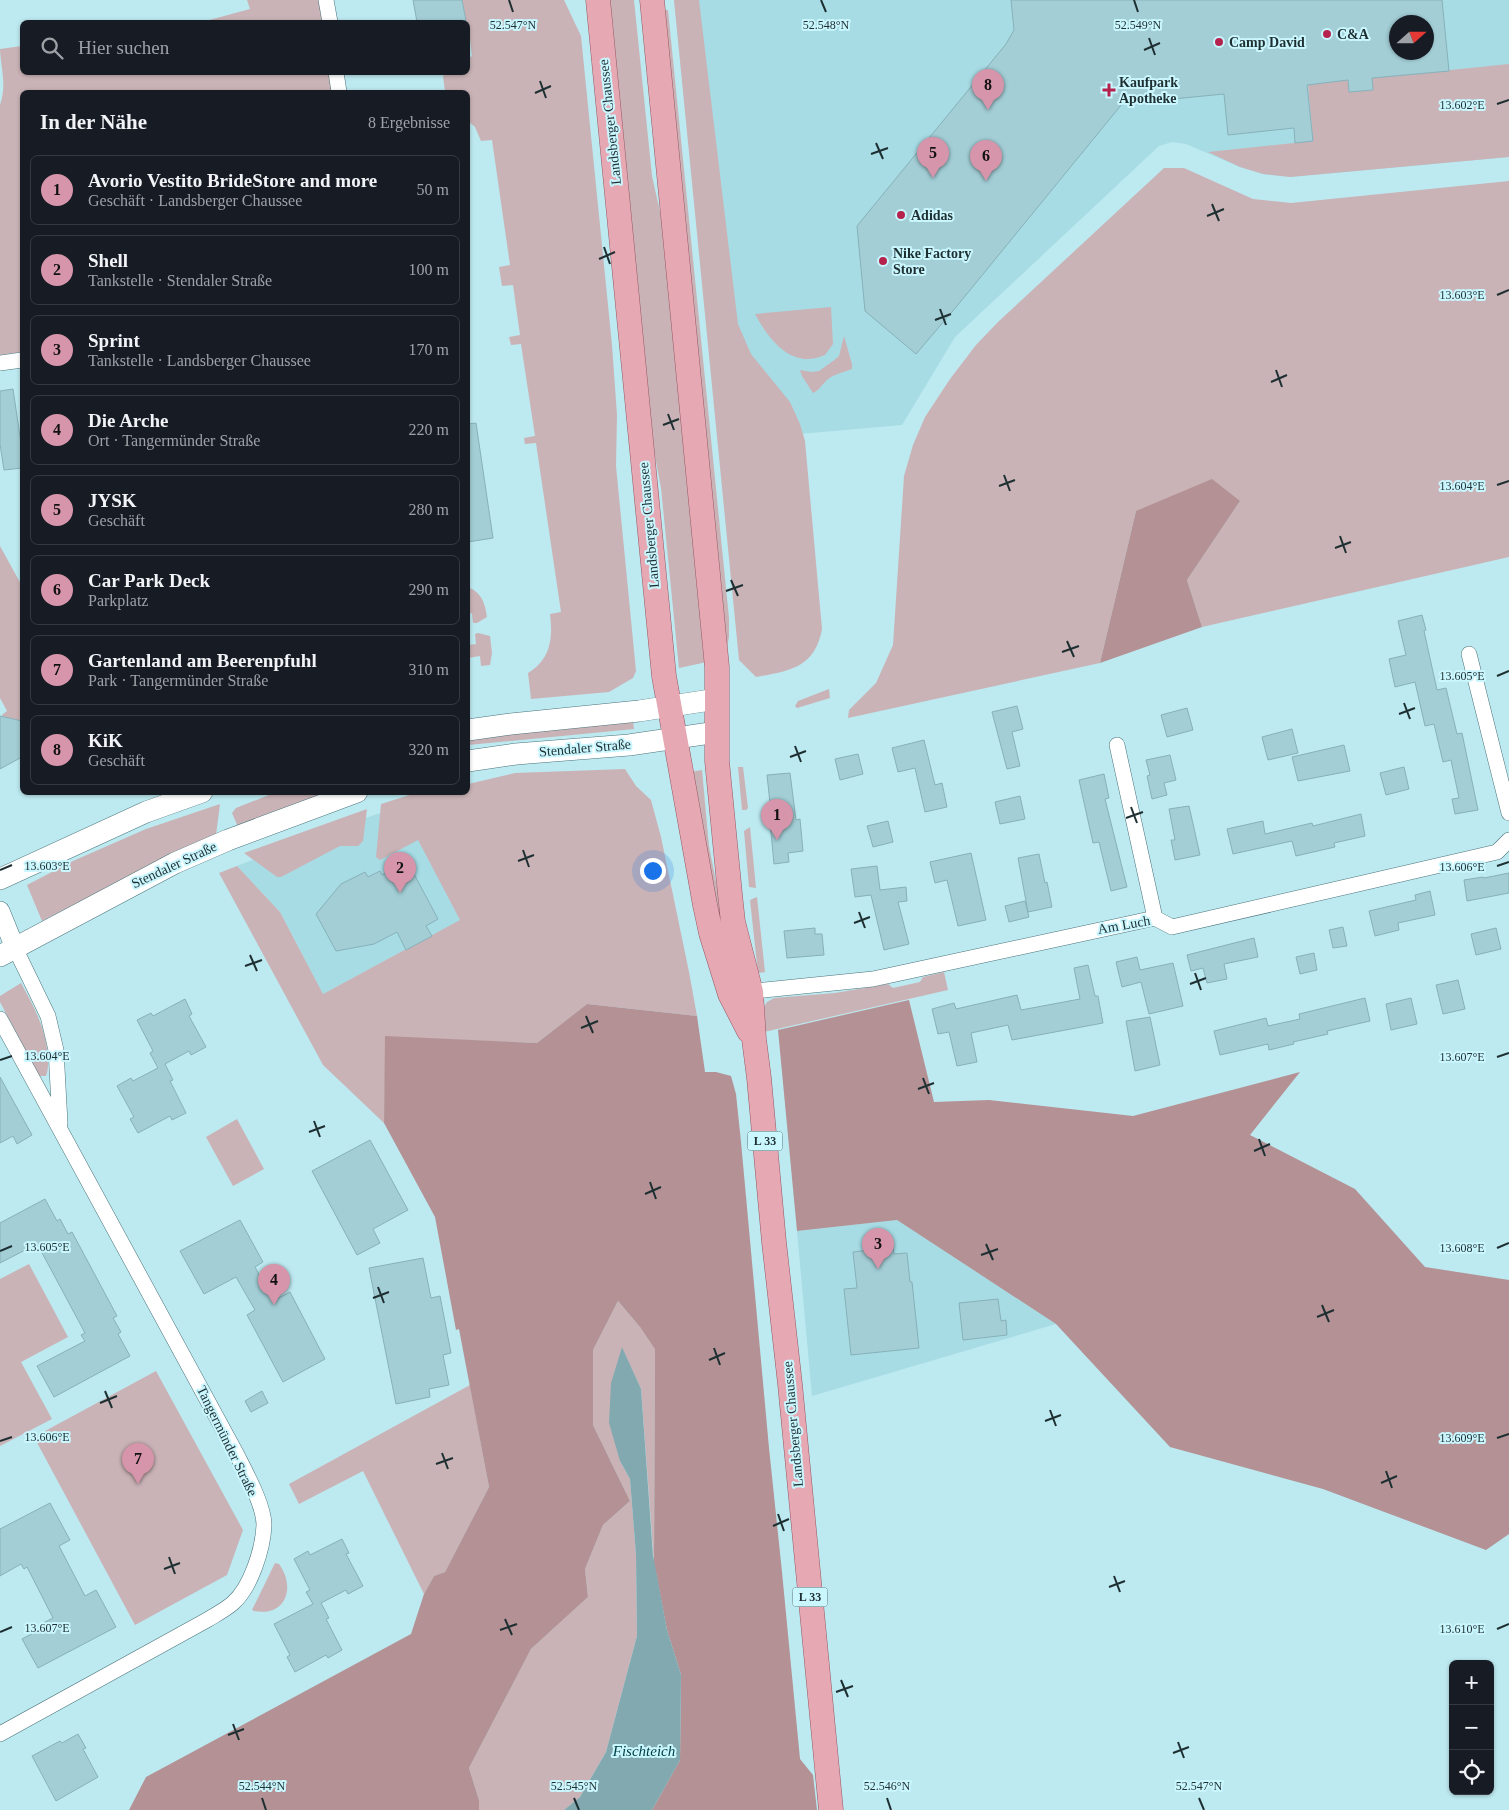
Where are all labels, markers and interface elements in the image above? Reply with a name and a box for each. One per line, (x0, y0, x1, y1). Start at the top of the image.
north arrow (1389, 15, 1434, 60)
text: 52.547°N (490, 18, 537, 32)
text: 52.548°N (803, 18, 850, 32)
text: 52.549°N (1115, 18, 1162, 32)
search box (20, 20, 470, 75)
place label: C&A (1337, 27, 1370, 42)
marker: C&A (1321, 28, 1333, 40)
icon: search (38, 34, 66, 62)
place label: Camp David (1229, 35, 1305, 50)
marker: Camp David (1213, 36, 1225, 48)
text: Hier suchen (78, 37, 169, 58)
street label: Landsberger Chaussee (596, 59, 624, 185)
pin: 8 (972, 69, 1004, 110)
place label: Kaufpark Apotheke (1119, 75, 1178, 106)
marker: Kaufpark Apotheke (1103, 84, 1115, 96)
text: 13.602°E (1439, 98, 1485, 112)
text: In der Nähe (40, 110, 147, 134)
text: 8 Ergebnisse (368, 114, 450, 131)
pin: 5 (917, 137, 949, 178)
pin: 6 (970, 140, 1002, 181)
text: Avorio Vestito BrideStore and more (88, 170, 377, 191)
text: 1 (53, 181, 61, 198)
text: 50 m (417, 181, 449, 198)
text: Geschäft · Landsberger Chaussee (88, 192, 302, 209)
place label: Adidas (911, 208, 954, 223)
marker: Adidas (895, 209, 907, 221)
place label: Nike Factory Store (893, 246, 971, 277)
text: Shell (88, 250, 128, 271)
marker: Nike Factory Store (877, 255, 889, 267)
text: 2 (53, 261, 61, 278)
text: 100 m (409, 261, 449, 278)
text: Tankstelle · Stendaler Straße (88, 272, 272, 289)
text: 13.603°E (1439, 288, 1485, 302)
text: Sprint (88, 330, 140, 351)
text: 3 (53, 341, 61, 358)
text: 170 m (409, 341, 449, 358)
text: Tankstelle · Landsberger Chaussee (88, 352, 311, 369)
text: Die Arche (88, 410, 168, 431)
text: 4 (53, 421, 61, 438)
text: 220 m (409, 421, 449, 438)
text: Ort · Tangermünder Straße (88, 432, 260, 449)
street label: Landsberger Chaussee (636, 462, 662, 588)
text: 13.604°E (1439, 479, 1485, 493)
text: JYSK (88, 490, 137, 511)
text: 5 (53, 501, 61, 518)
text: 280 m (409, 501, 449, 518)
text: Geschäft (88, 512, 145, 529)
text: Car Park Deck (88, 570, 210, 591)
text: 6 (53, 581, 61, 598)
text: 290 m (409, 581, 449, 598)
text: Parkplatz (88, 592, 148, 609)
text: Gartenland am Beerenpfuhl (88, 650, 317, 671)
text: 7 (53, 661, 61, 678)
text: 310 m (409, 661, 449, 678)
text: 13.605°E (1439, 669, 1485, 683)
text: Park · Tangermünder Straße (88, 672, 268, 689)
text: KiK (88, 730, 123, 751)
street label: Stendaler Straße (538, 737, 632, 759)
text: 8 (53, 741, 61, 758)
text: 320 m (409, 741, 449, 758)
text: Geschäft (88, 752, 145, 769)
pin: 1 (761, 799, 793, 840)
street label: Stendaler Straße (129, 839, 219, 891)
pin: 2 (384, 852, 416, 893)
your location (640, 858, 666, 884)
text: 13.603°E (24, 859, 70, 873)
text: 13.606°E (1439, 860, 1485, 874)
street label: Am Luch (1096, 913, 1152, 937)
text: 13.604°E (24, 1049, 70, 1063)
text: 13.607°E (1439, 1050, 1485, 1064)
road number: L 33 (748, 1132, 782, 1150)
pin: 3 (862, 1228, 894, 1269)
text: 13.605°E (24, 1240, 70, 1254)
text: 13.608°E (1439, 1241, 1485, 1255)
pin: 4 (258, 1264, 290, 1305)
street label: Landsberger Chaussee (780, 1361, 806, 1487)
street label: Tangermünder Straße (194, 1383, 260, 1499)
text: 13.606°E (24, 1430, 70, 1444)
text: 13.609°E (1439, 1431, 1485, 1445)
pin: 7 (122, 1443, 154, 1484)
road number: L 33 (792, 1588, 828, 1606)
text: 13.607°E (24, 1621, 70, 1635)
text: 13.610°E (1439, 1622, 1485, 1636)
map controls (1449, 1660, 1494, 1795)
button: + (1449, 1660, 1494, 1705)
button: − (1449, 1705, 1494, 1750)
water label: Fischteich (612, 1743, 675, 1759)
button: locate (1449, 1750, 1494, 1795)
text: 52.544°N (239, 1779, 286, 1793)
text: 52.545°N (551, 1779, 598, 1793)
text: 52.546°N (864, 1779, 911, 1793)
text: 52.547°N (1176, 1779, 1223, 1793)

